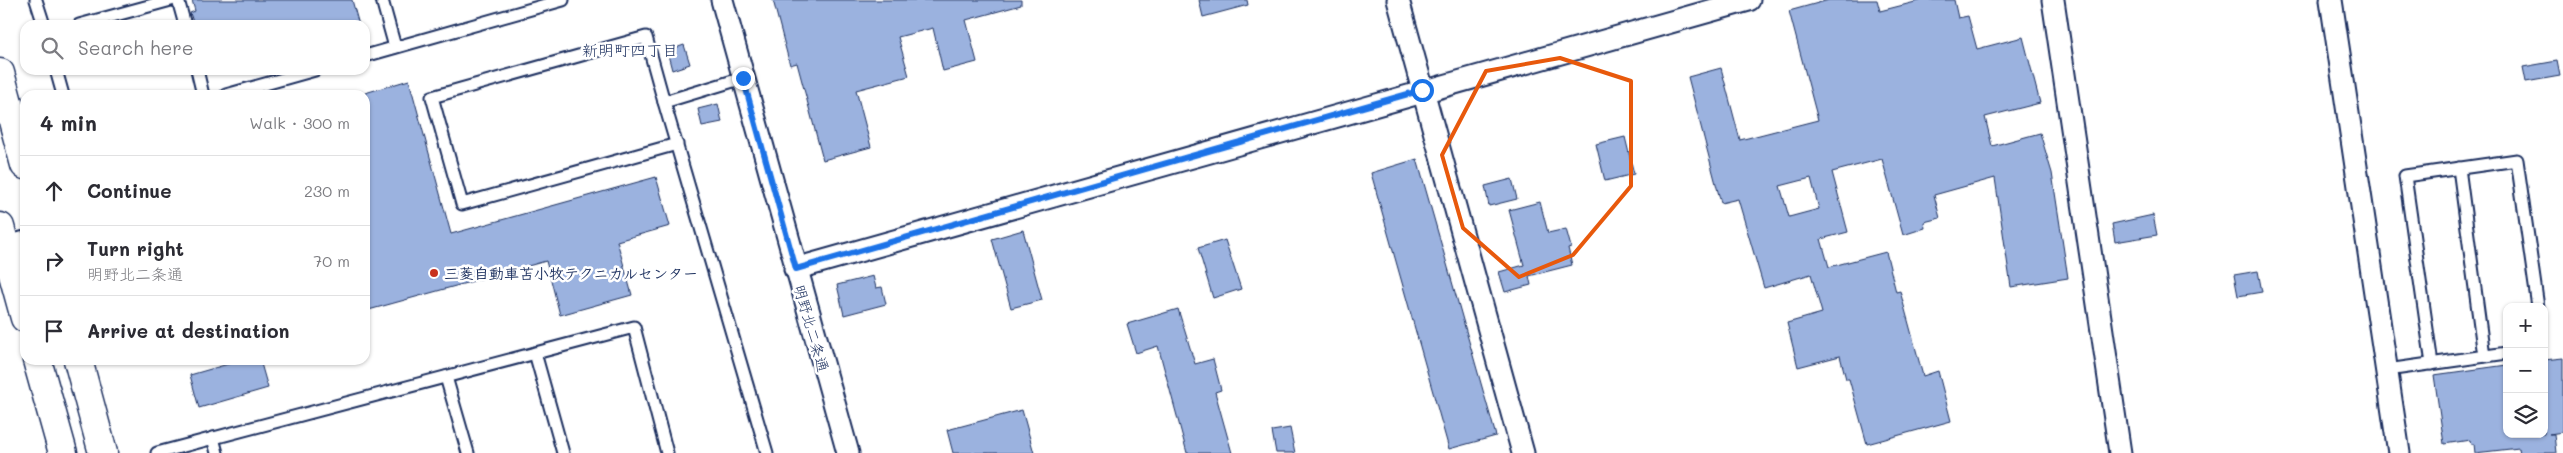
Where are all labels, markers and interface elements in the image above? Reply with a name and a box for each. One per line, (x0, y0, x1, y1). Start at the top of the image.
search box (20, 20, 370, 75)
icon: search (38, 34, 66, 62)
text: Search here (78, 35, 194, 60)
district label: 新明町四丁目 (582, 39, 678, 60)
route end (732, 67, 755, 90)
route start (1411, 79, 1434, 102)
text: 4 min (40, 109, 97, 136)
text: Walk · 300 m (249, 112, 350, 133)
icon: ahead (40, 177, 68, 205)
text: Continue (87, 178, 172, 203)
text: 230 m (304, 180, 350, 201)
text: Turn right (87, 236, 184, 261)
icon: right (40, 247, 68, 275)
text: 70 m (313, 250, 350, 271)
text: 明野北二条通 (87, 263, 183, 284)
place label: 三菱自動車苫小牧テクニカルセンター (444, 263, 698, 283)
marker: 三菱自動車苫小牧テクニカルセンター (428, 267, 440, 279)
street label: 明野北二条通 (790, 282, 834, 374)
map controls (2503, 303, 2548, 438)
button: + (2503, 303, 2548, 348)
icon: arrive (40, 317, 68, 345)
text: Arrive at destination (87, 318, 290, 343)
button: − (2503, 348, 2548, 393)
button: layers (2503, 393, 2548, 438)

